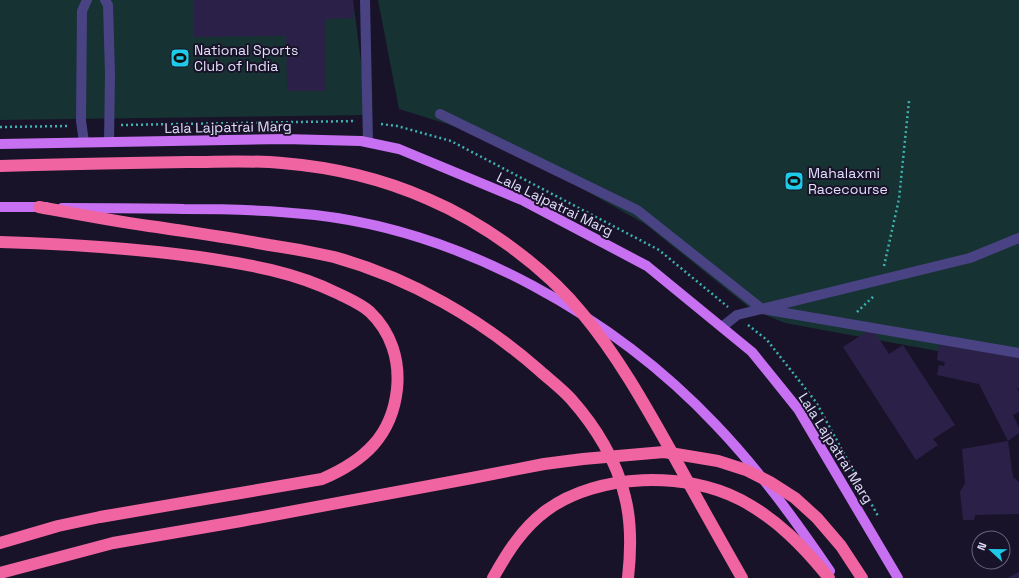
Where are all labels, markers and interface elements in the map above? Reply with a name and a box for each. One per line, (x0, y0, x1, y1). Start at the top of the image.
place label: National Sports Club of India (194, 41, 298, 75)
sports icon: National Sports Club of India (169, 47, 191, 69)
street label: Lala Lajpatrai Marg (164, 117, 292, 137)
place label: Mahalaxmi Racecourse (808, 164, 888, 198)
street label: Lala Lajpatrai Marg (494, 168, 616, 240)
sports icon: Mahalaxmi Racecourse (783, 170, 805, 192)
street label: Lala Lajpatrai Marg (795, 389, 877, 507)
north arrow (971, 530, 1011, 570)
text: N (974, 540, 990, 552)

